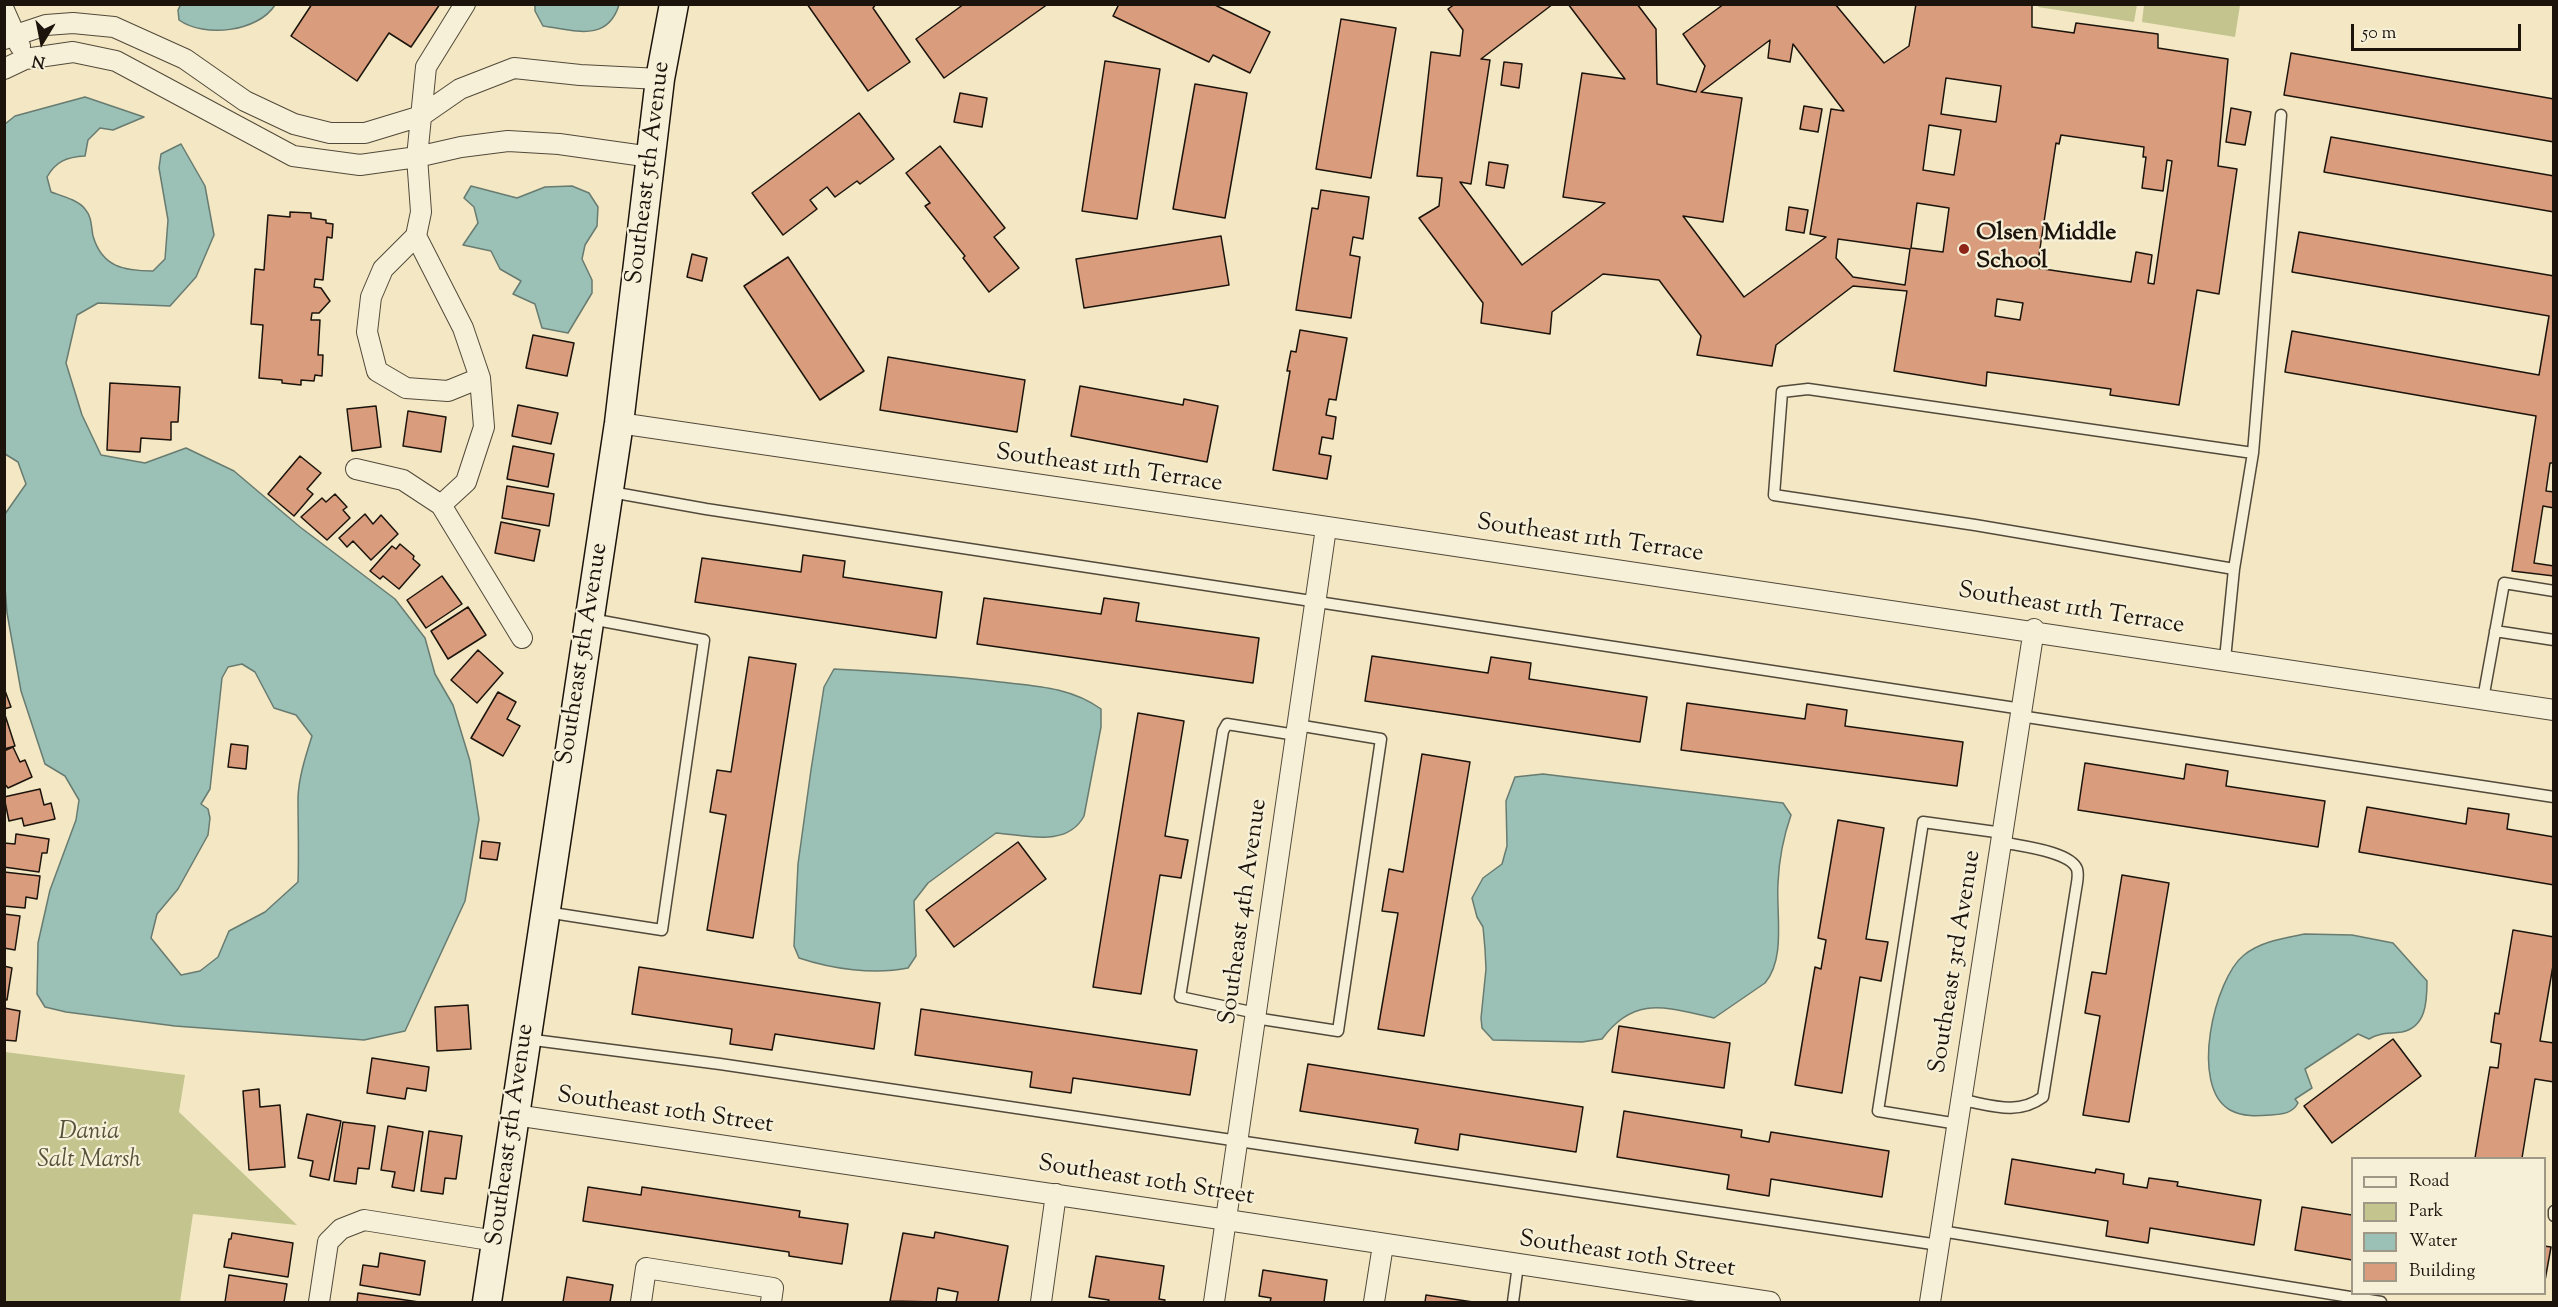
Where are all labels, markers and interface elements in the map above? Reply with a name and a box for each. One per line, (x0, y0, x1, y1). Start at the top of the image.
north arrow (12, 12, 72, 72)
scale bar (2354, 12, 2524, 50)
text: 50 m (2362, 21, 2396, 47)
text: N (30, 48, 47, 73)
street label: Southeast 5th Avenue (622, 60, 678, 286)
place label: Olsen Middle School (1976, 221, 2116, 277)
marker: Olsen Middle School (1957, 242, 1971, 256)
street label: Southeast 11th Terrace (994, 440, 1224, 500)
street label: Southeast 11th Terrace (1475, 510, 1705, 570)
street label: Southeast 5th Avenue (552, 541, 616, 767)
street label: Southeast 11th Terrace (1956, 578, 2186, 642)
street label: Southeast 4th Avenue (1215, 797, 1275, 1027)
street label: Southeast 3rd Avenue (1925, 848, 1989, 1076)
street label: Southeast 5th Avenue (482, 1022, 542, 1248)
street label: Southeast 10th Street (555, 1083, 775, 1141)
park label: Dania Salt Marsh (37, 1120, 141, 1176)
street label: Southeast 10th Street (1036, 1151, 1256, 1213)
legend (2351, 1157, 2546, 1295)
text: Road (2409, 1169, 2449, 1195)
text: Park (2409, 1199, 2443, 1225)
street label: Southeast 10th Street (1517, 1227, 1737, 1285)
text: Water (2409, 1229, 2457, 1255)
text: Building (2409, 1259, 2475, 1285)

